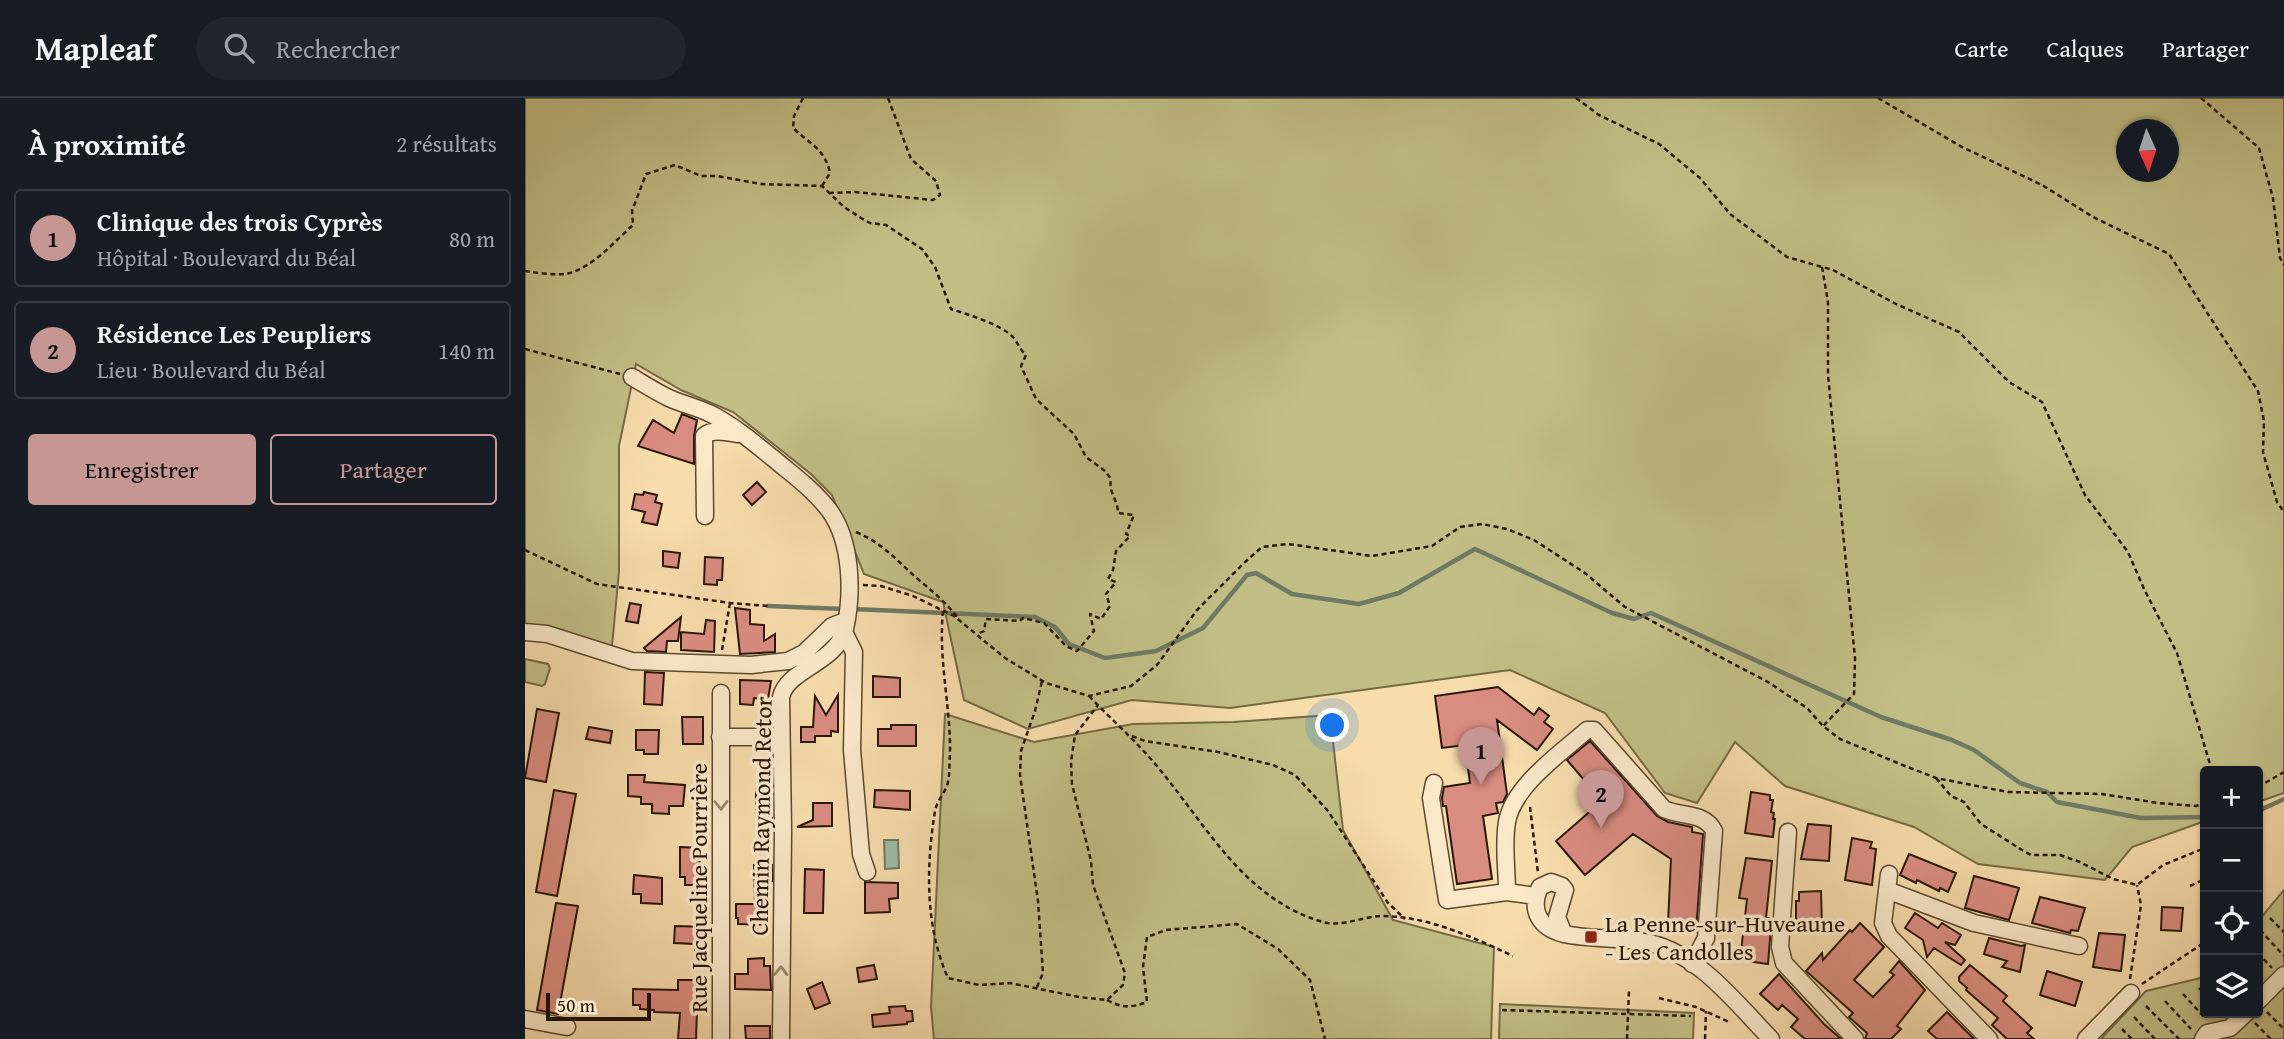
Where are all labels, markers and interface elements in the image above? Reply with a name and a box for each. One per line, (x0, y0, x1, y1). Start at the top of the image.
search box (196, 17, 686, 80)
text: Mapleaf (35, 24, 154, 72)
icon: search (220, 29, 258, 67)
text: Rechercher (276, 29, 400, 68)
text: Carte (1954, 31, 2008, 66)
text: Calques (2046, 31, 2124, 66)
text: Partager (2162, 31, 2249, 66)
north arrow (2116, 119, 2179, 182)
text: À proximité (28, 122, 186, 166)
text: 2 résultats (396, 127, 497, 160)
text: Clinique des trois Cyprès (97, 202, 383, 241)
text: 1 (47, 222, 59, 255)
text: 80 m (449, 222, 495, 255)
text: Hôpital · Boulevard du Béal (97, 241, 356, 274)
text: Résidence Les Peupliers (97, 314, 371, 353)
text: 2 (47, 334, 59, 367)
text: 140 m (438, 334, 495, 367)
text: Lieu · Boulevard du Béal (97, 353, 326, 386)
button: Enregistrer (28, 434, 256, 505)
button: Partager (270, 434, 497, 505)
street label: Chemin Raymond Retor (741, 696, 781, 936)
your location (1315, 708, 1349, 742)
pin: 1 (1458, 727, 1504, 785)
street label: Rue Jacqueline Pourrière (681, 763, 716, 1013)
map controls (2200, 766, 2263, 1018)
button: + (2200, 766, 2263, 829)
pin: 2 (1578, 770, 1624, 828)
one-way arrow (713, 800, 729, 811)
button: − (2200, 829, 2263, 892)
button: locate (2200, 892, 2263, 955)
place label: La Penne-sur-Huveaune - Les Candolles (1605, 906, 1845, 969)
marker: La Penne-sur-Huveaune - Les Candolles (1583, 929, 1599, 945)
button: layers (2200, 955, 2263, 1018)
one-way arrow (774, 965, 789, 976)
scale bar (546, 990, 651, 1022)
text: 50 m (557, 991, 595, 1019)

